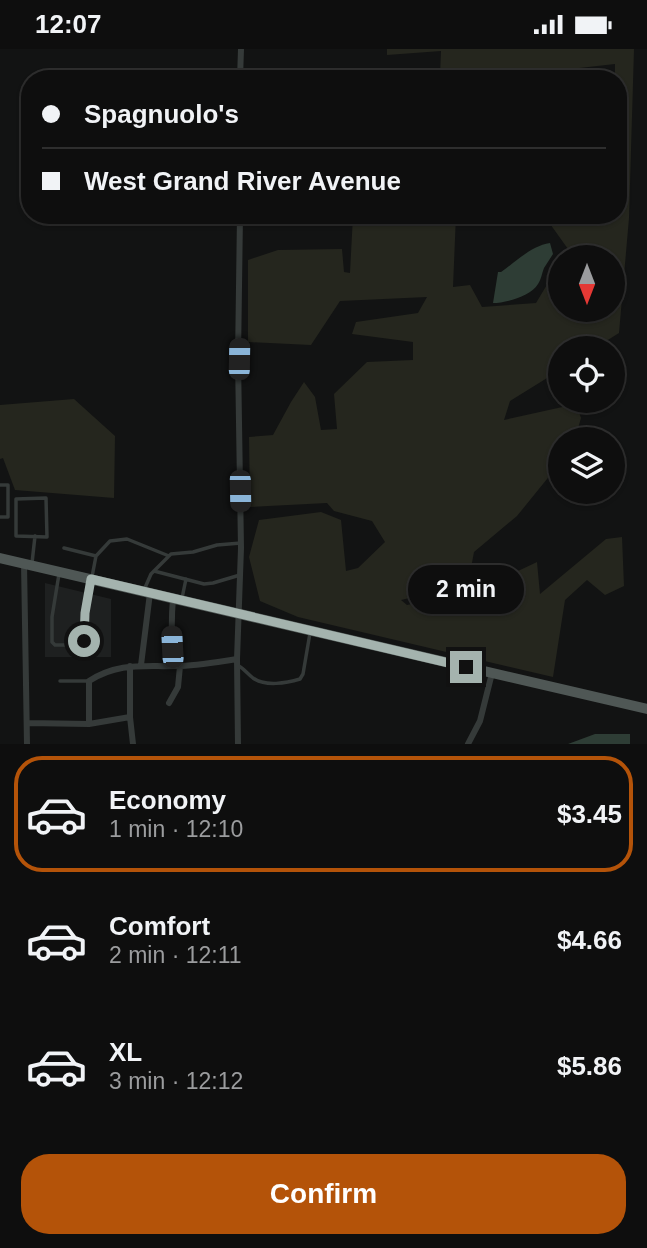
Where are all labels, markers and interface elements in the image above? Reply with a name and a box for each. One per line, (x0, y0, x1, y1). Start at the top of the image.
text: 12:07 (35, 9, 102, 39)
text: Spagnuolo's (84, 99, 239, 129)
text: West Grand River Avenue (84, 166, 401, 196)
north arrow (548, 245, 625, 322)
map controls (548, 245, 625, 504)
button: locate (548, 336, 625, 413)
car (229, 338, 250, 380)
button: layers (548, 427, 625, 504)
car (230, 470, 251, 512)
callout: 2 min (408, 565, 524, 615)
text: 2 min (436, 576, 496, 602)
route start (68, 625, 100, 657)
car (161, 625, 184, 669)
route end (450, 651, 482, 683)
icon: car (25, 783, 88, 846)
text: Economy (109, 785, 226, 815)
text: $3.45 (557, 799, 622, 829)
text: 1 min · 12:10 (109, 816, 243, 842)
icon: car (25, 909, 88, 972)
text: Comfort (109, 911, 210, 941)
text: $4.66 (557, 925, 622, 955)
text: 2 min · 12:11 (109, 942, 242, 968)
icon: car (25, 1035, 88, 1098)
text: XL (109, 1037, 142, 1067)
text: $5.86 (557, 1051, 622, 1081)
text: 3 min · 12:12 (109, 1068, 243, 1094)
button: Confirm (21, 1154, 626, 1234)

